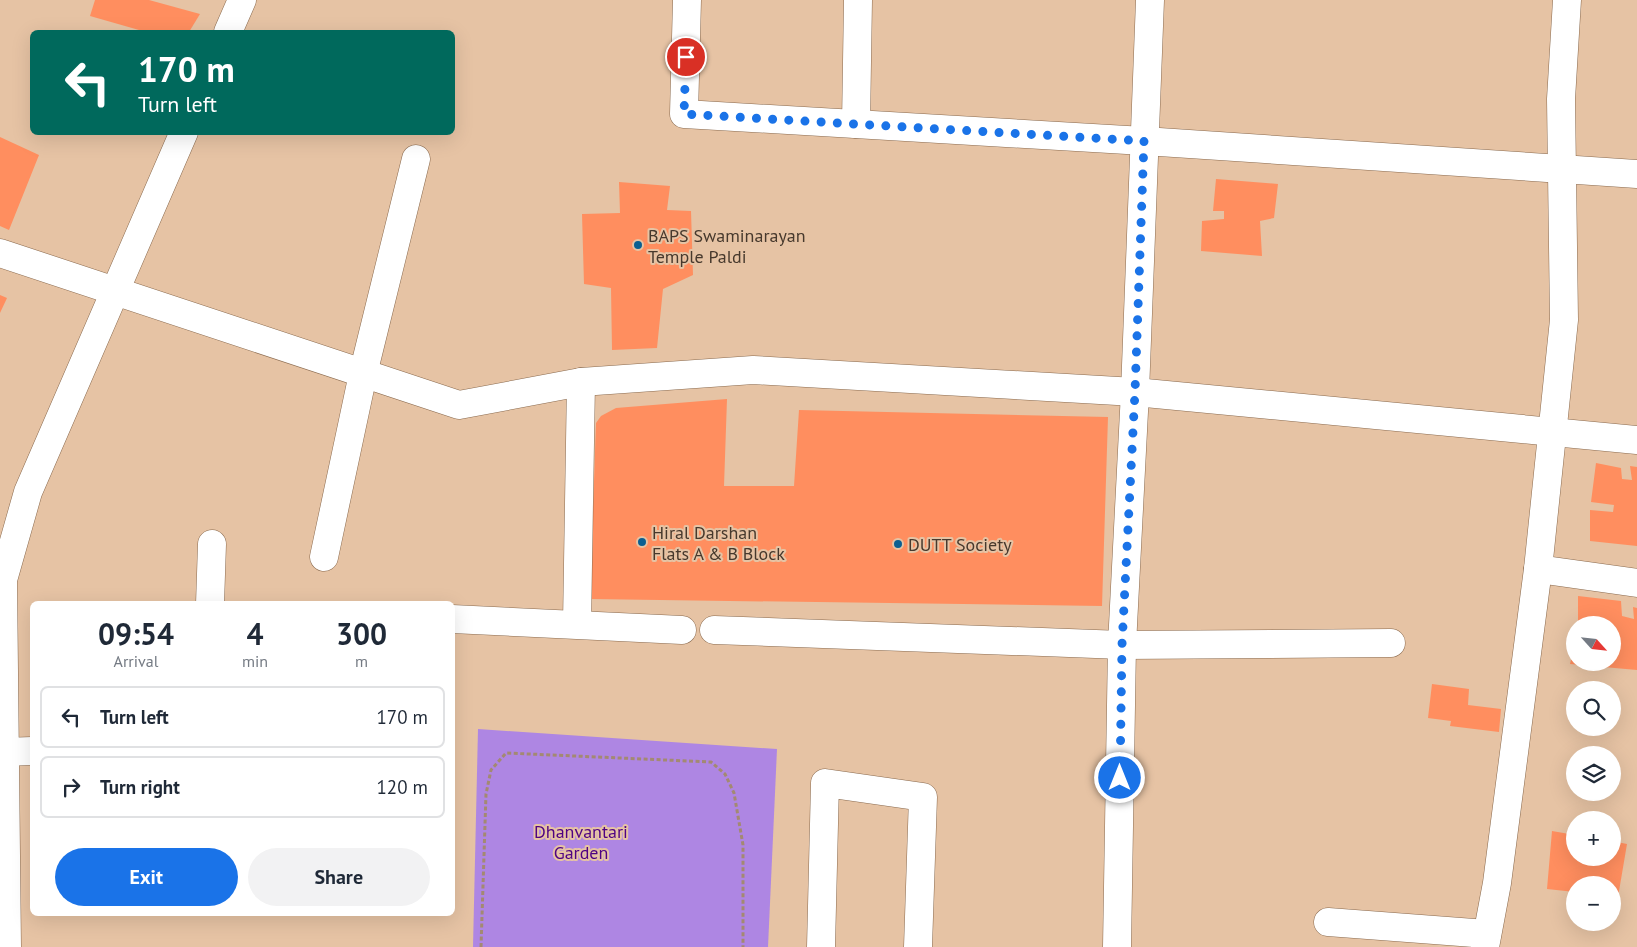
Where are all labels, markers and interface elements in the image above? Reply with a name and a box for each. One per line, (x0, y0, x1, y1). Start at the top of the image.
pin (665, 36, 707, 78)
icon: arrive (672, 43, 700, 71)
text: 170 m (138, 46, 235, 92)
icon: left (55, 50, 120, 115)
text: Turn left (138, 90, 217, 118)
place label: BAPS Swaminarayan Temple Paldi (648, 224, 806, 268)
marker: BAPS Swaminarayan Temple Paldi (632, 239, 644, 251)
place label: Hiral Darshan Flats A & B Block (652, 521, 785, 565)
place label: DUTT Society (908, 533, 1012, 556)
marker: Hiral Darshan Flats A & B Block (636, 536, 648, 548)
marker: DUTT Society (892, 538, 904, 550)
text: 09:54 (98, 614, 174, 653)
text: 4 (247, 614, 264, 653)
text: 300 (336, 614, 387, 653)
north arrow (1566, 616, 1621, 671)
map controls (1566, 616, 1621, 931)
text: Arrival (114, 651, 158, 671)
text: min (242, 651, 268, 671)
text: m (355, 651, 368, 671)
button: search (1566, 681, 1621, 736)
icon: left (57, 703, 85, 731)
text: Turn left (100, 705, 169, 729)
text: 170 m (376, 705, 428, 729)
button: layers (1566, 746, 1621, 801)
position arrow (1093, 751, 1145, 803)
icon: right (57, 773, 85, 801)
text: Turn right (100, 775, 180, 799)
text: 120 m (376, 775, 428, 799)
button: + (1566, 811, 1621, 866)
park label: Dhanvantari Garden (534, 820, 628, 864)
button: Exit (55, 848, 238, 906)
button: Share (248, 848, 430, 906)
button: − (1566, 876, 1621, 931)

